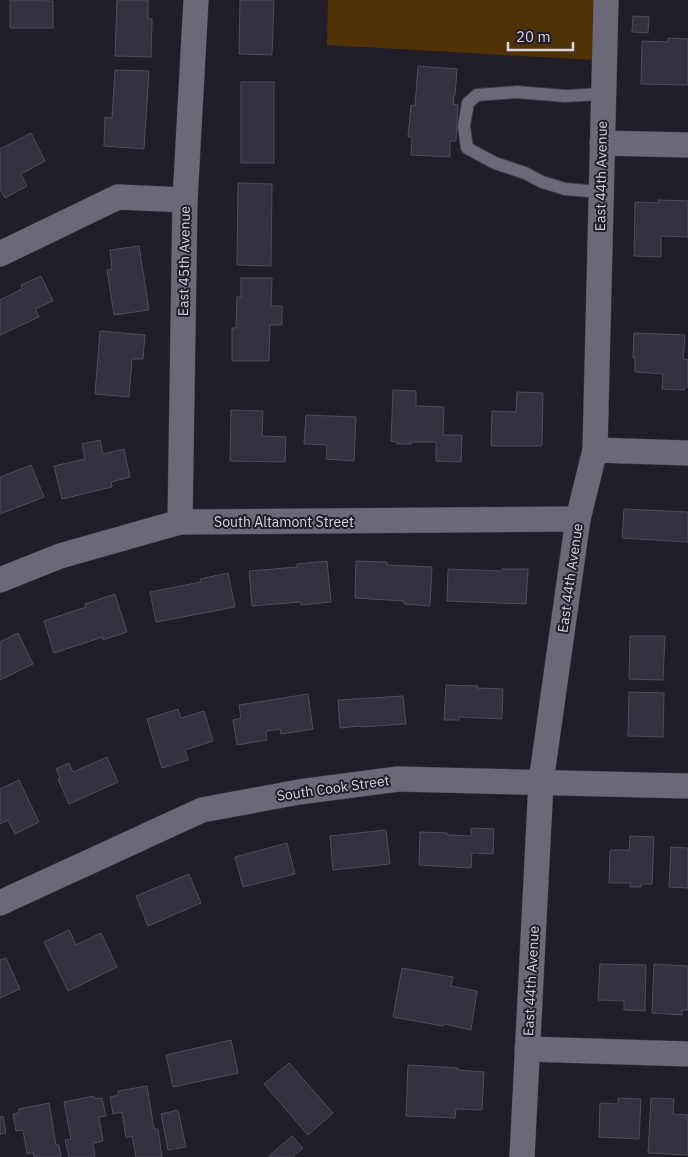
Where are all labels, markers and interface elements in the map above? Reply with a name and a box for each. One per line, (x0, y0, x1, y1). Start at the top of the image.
scale bar (508, 20, 573, 52)
text: 20 m (516, 27, 551, 46)
street label: East 44th Avenue (591, 120, 611, 231)
street label: East 45th Avenue (174, 205, 194, 316)
street label: South Altamont Street (214, 513, 354, 531)
street label: East 44th Avenue (553, 522, 587, 634)
street label: South Cook Street (276, 771, 391, 805)
street label: East 44th Avenue (519, 925, 543, 1037)

